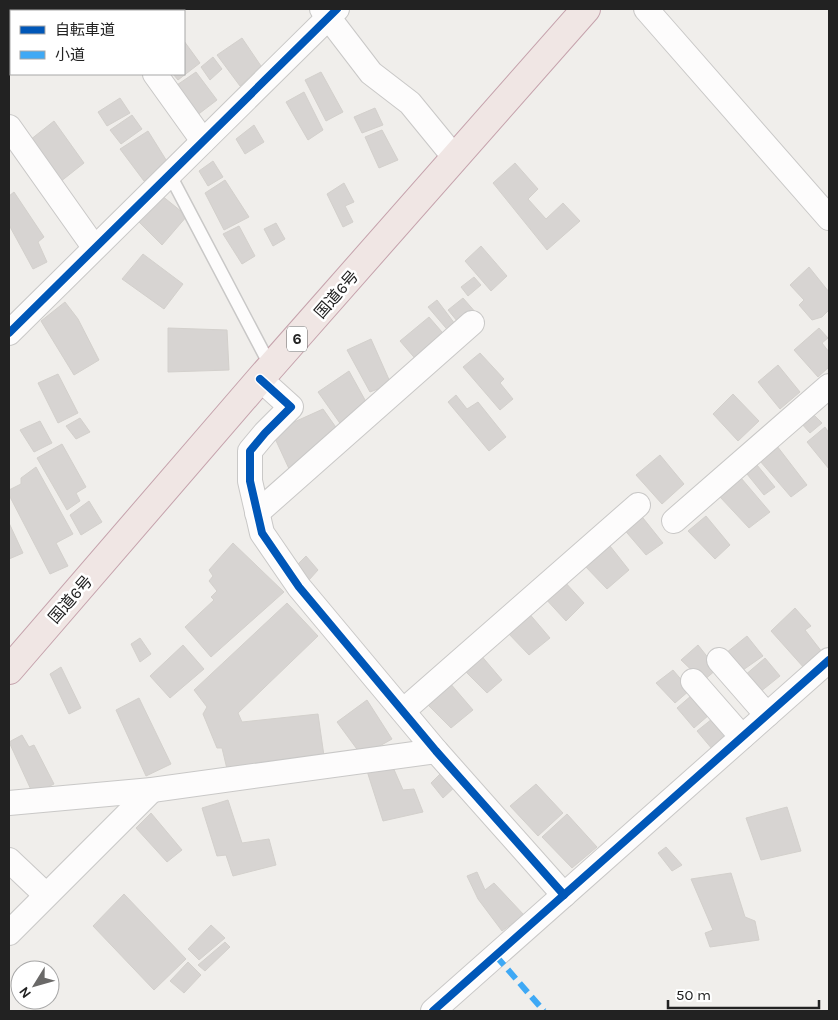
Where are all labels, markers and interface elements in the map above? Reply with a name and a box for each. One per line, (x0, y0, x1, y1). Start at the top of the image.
legend (10, 10, 185, 75)
text: 自転車道 (55, 21, 115, 39)
text: 小道 (55, 46, 85, 64)
street label: 国道6号 (310, 267, 362, 322)
road number: 6 (287, 326, 307, 352)
street label: 国道6号 (44, 572, 96, 627)
north arrow (10, 960, 60, 1010)
scale bar (668, 978, 819, 1010)
text: N (15, 983, 35, 1002)
text: 50 m (676, 986, 711, 1004)

